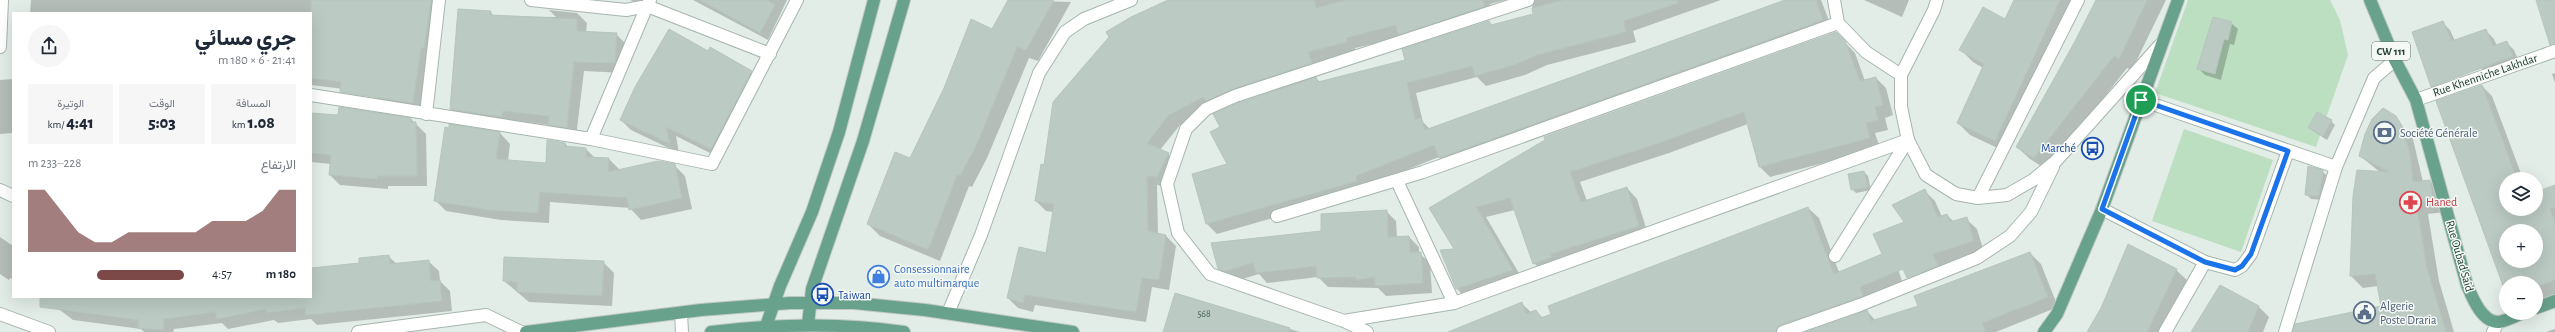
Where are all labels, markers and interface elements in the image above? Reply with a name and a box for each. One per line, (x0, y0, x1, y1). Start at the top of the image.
button: share (28, 25, 70, 67)
text: جري مسائي (195, 27, 296, 49)
road number: CW 111 (2372, 42, 2410, 60)
street label: Rue Khenniche Lakhdar (2431, 51, 2539, 99)
text: 21:41 · 6 × 180 m (218, 54, 296, 67)
pin (2124, 83, 2158, 117)
icon: arrive (2130, 89, 2152, 111)
text: الوتيرة (57, 98, 84, 109)
text: الوقت (149, 98, 175, 109)
text: المسافة (236, 98, 271, 109)
text: 4:41 (66, 114, 94, 131)
text: 5:03 (148, 114, 176, 131)
text: 1.08 (247, 114, 275, 131)
text: /km (47, 119, 66, 130)
text: km (232, 119, 247, 130)
bank icon: Société Générale (2371, 120, 2397, 146)
place label: Société Générale (2400, 127, 2478, 139)
bus stop icon: Marché (2079, 135, 2105, 161)
place label: Marché (2041, 142, 2076, 154)
text: 228–233 m (28, 157, 81, 170)
text: الارتفاع (261, 159, 296, 172)
map controls (2499, 172, 2543, 320)
button: layers (2499, 172, 2543, 216)
pharmacy icon: Haned (2397, 189, 2423, 215)
place label: Haned (2426, 196, 2457, 208)
street label: Rue Oubad Saïd (2444, 219, 2476, 293)
button: + (2499, 224, 2543, 268)
shop icon: Consessionnaire auto multimarque (866, 263, 892, 289)
place label: Consessionnaire auto multimarque (894, 263, 979, 289)
text: 4:57 (212, 268, 232, 281)
text: 180 m (266, 268, 296, 281)
button: − (2499, 276, 2543, 320)
bus stop icon: Taiwan (810, 282, 836, 308)
place label: Taiwan (838, 289, 871, 301)
public building icon: Algerie Poste Draria (2351, 300, 2377, 326)
place label: Algerie Poste Draria (2380, 300, 2437, 326)
house number: 568 (1197, 309, 1211, 319)

